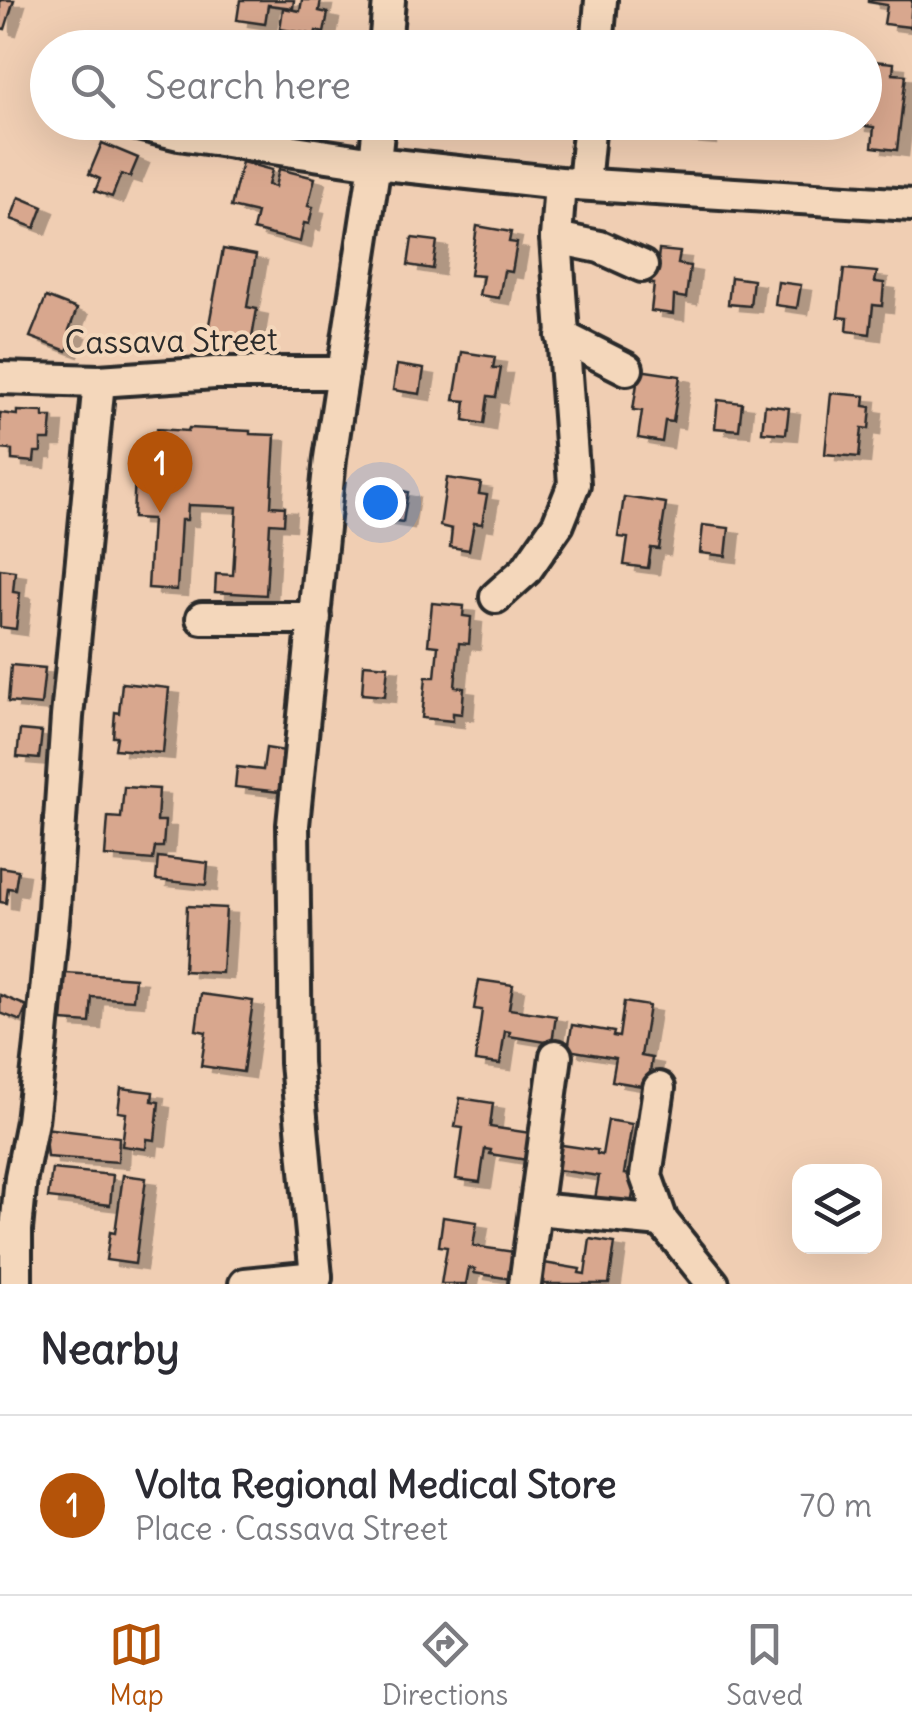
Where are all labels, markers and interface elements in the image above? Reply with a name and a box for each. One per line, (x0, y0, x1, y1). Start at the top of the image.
search box (30, 30, 882, 140)
icon: search (65, 58, 120, 113)
text: Search here (145, 62, 351, 109)
street label: Cassava Street (64, 318, 278, 363)
pin: 1 (128, 430, 192, 513)
your location (355, 477, 406, 528)
map controls (792, 1164, 882, 1254)
button: layers (792, 1164, 882, 1254)
text: Nearby (40, 1323, 179, 1375)
text: Volta Regional Medical Store (135, 1461, 617, 1508)
text: 1 (66, 1485, 79, 1526)
text: 70 m (800, 1485, 872, 1526)
text: Place · Cassava Street (135, 1508, 448, 1549)
tab: Map (109, 1617, 164, 1713)
tab: Directions (382, 1617, 508, 1713)
tab: Saved (726, 1617, 803, 1713)

